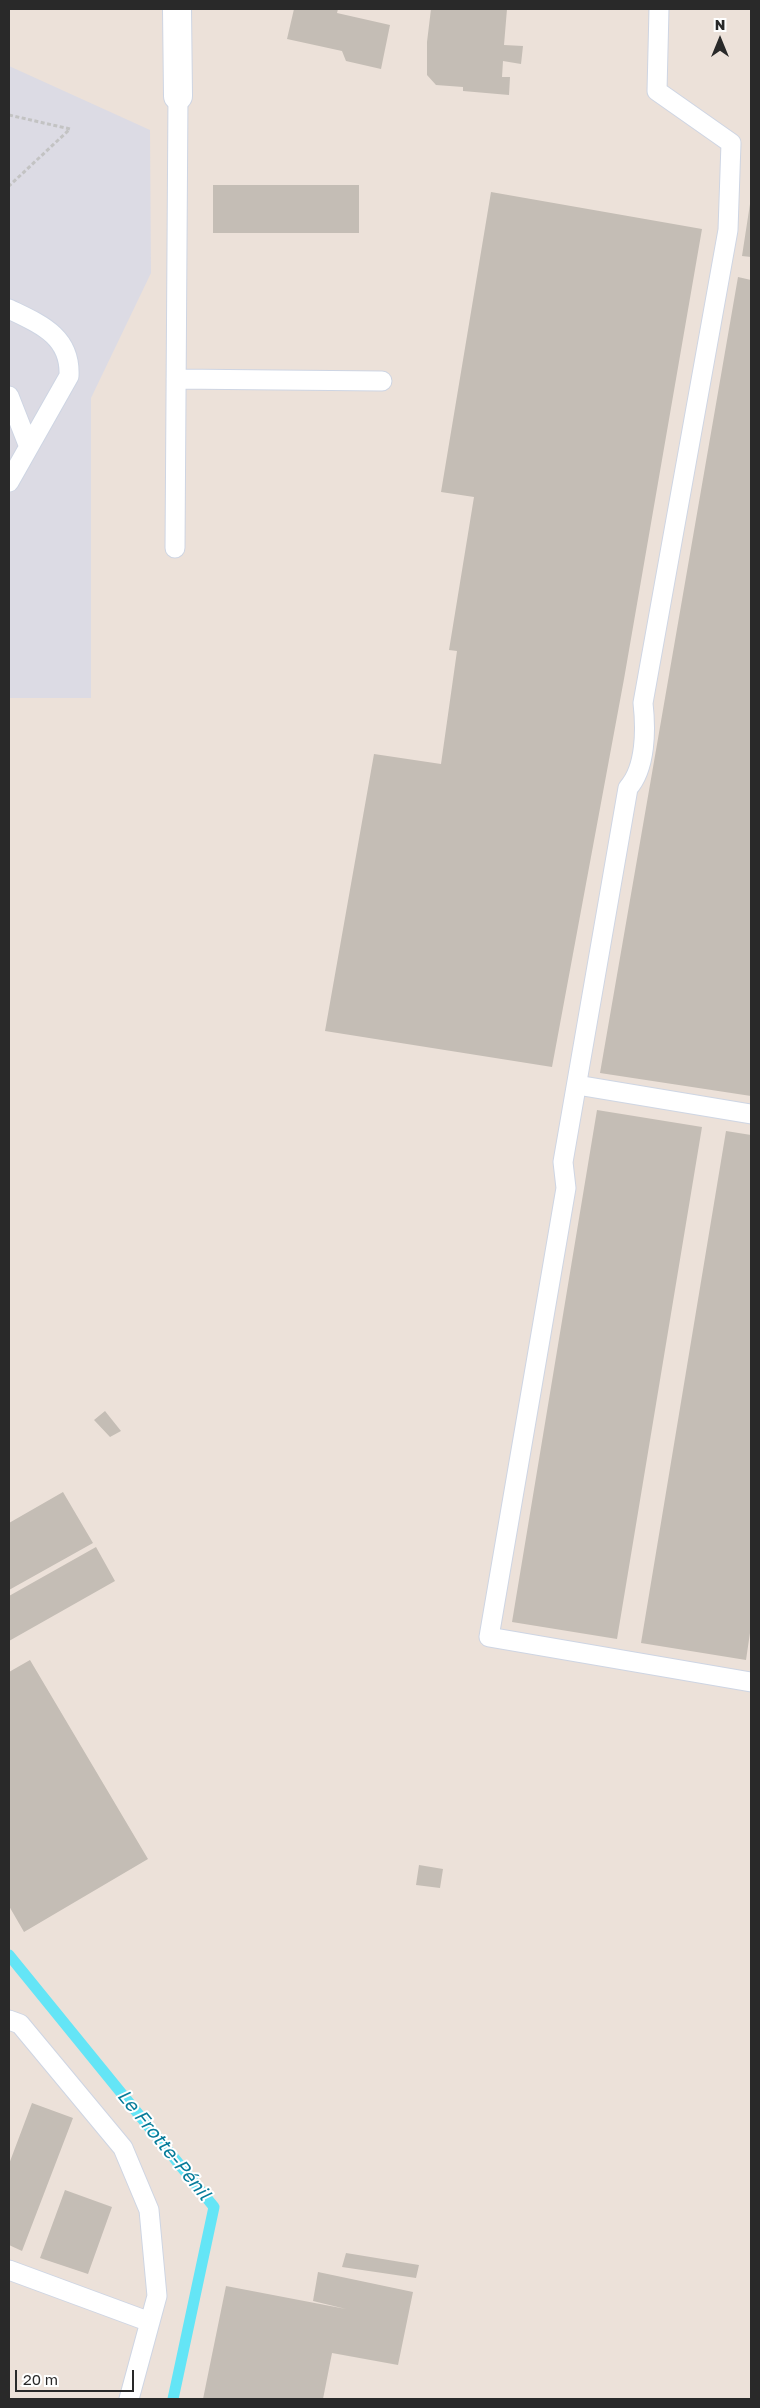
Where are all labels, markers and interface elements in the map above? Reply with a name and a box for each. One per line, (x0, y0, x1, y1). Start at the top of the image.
north arrow (695, 15, 745, 65)
text: N (715, 16, 725, 33)
water label: Le Frotte-Pénil (112, 2085, 216, 2205)
scale bar (18, 2360, 136, 2392)
text: 20 m (23, 2370, 58, 2388)

